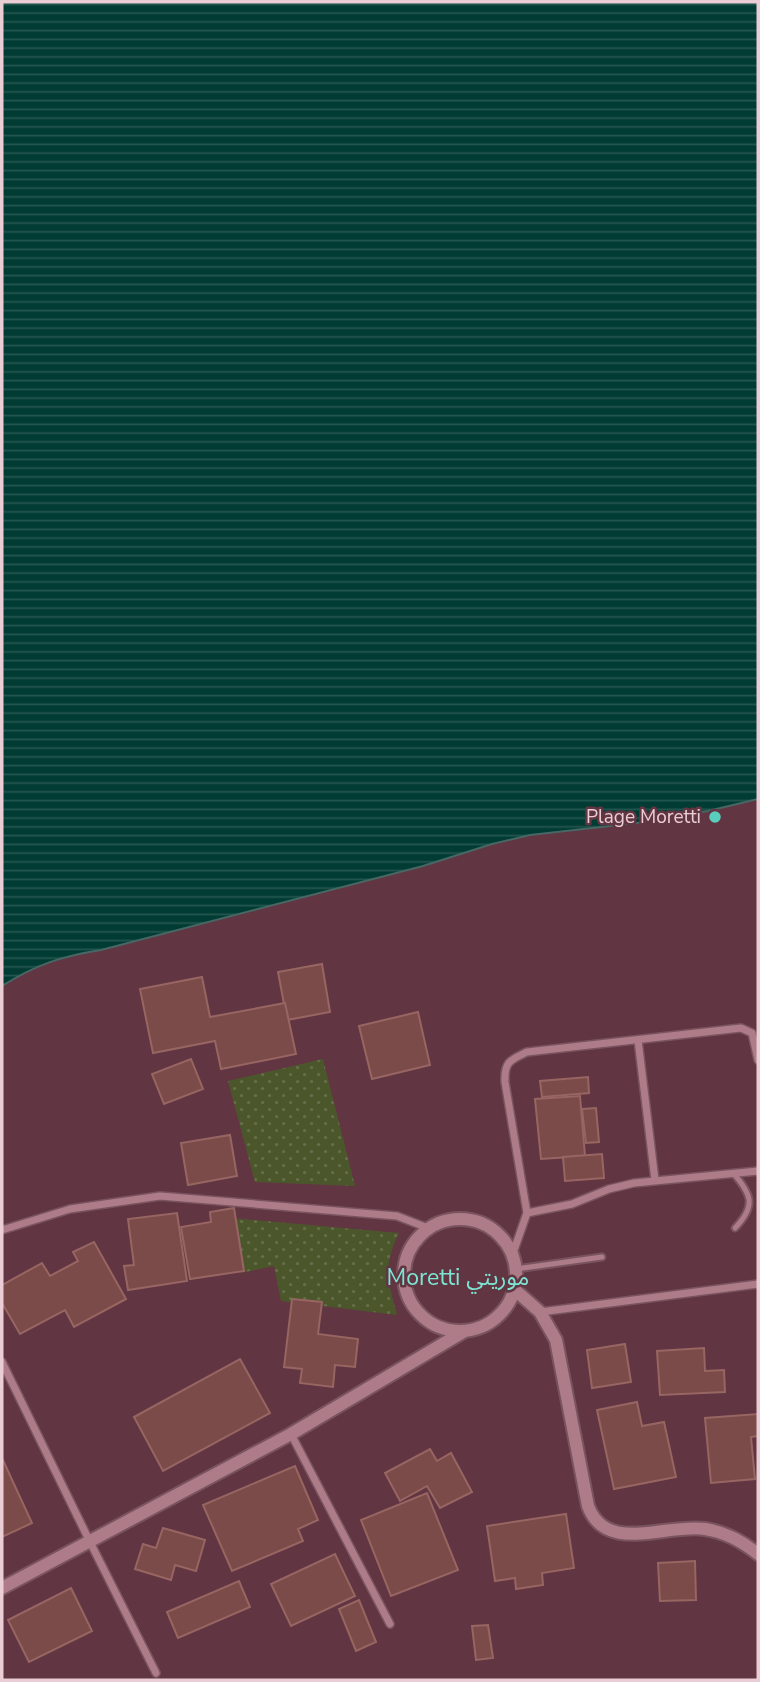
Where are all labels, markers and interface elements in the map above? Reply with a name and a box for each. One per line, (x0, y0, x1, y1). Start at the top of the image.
place label: Plage Moretti (586, 804, 701, 830)
marker: Plage Moretti (707, 809, 723, 825)
district label: Moretti موريتي (387, 1262, 529, 1294)

